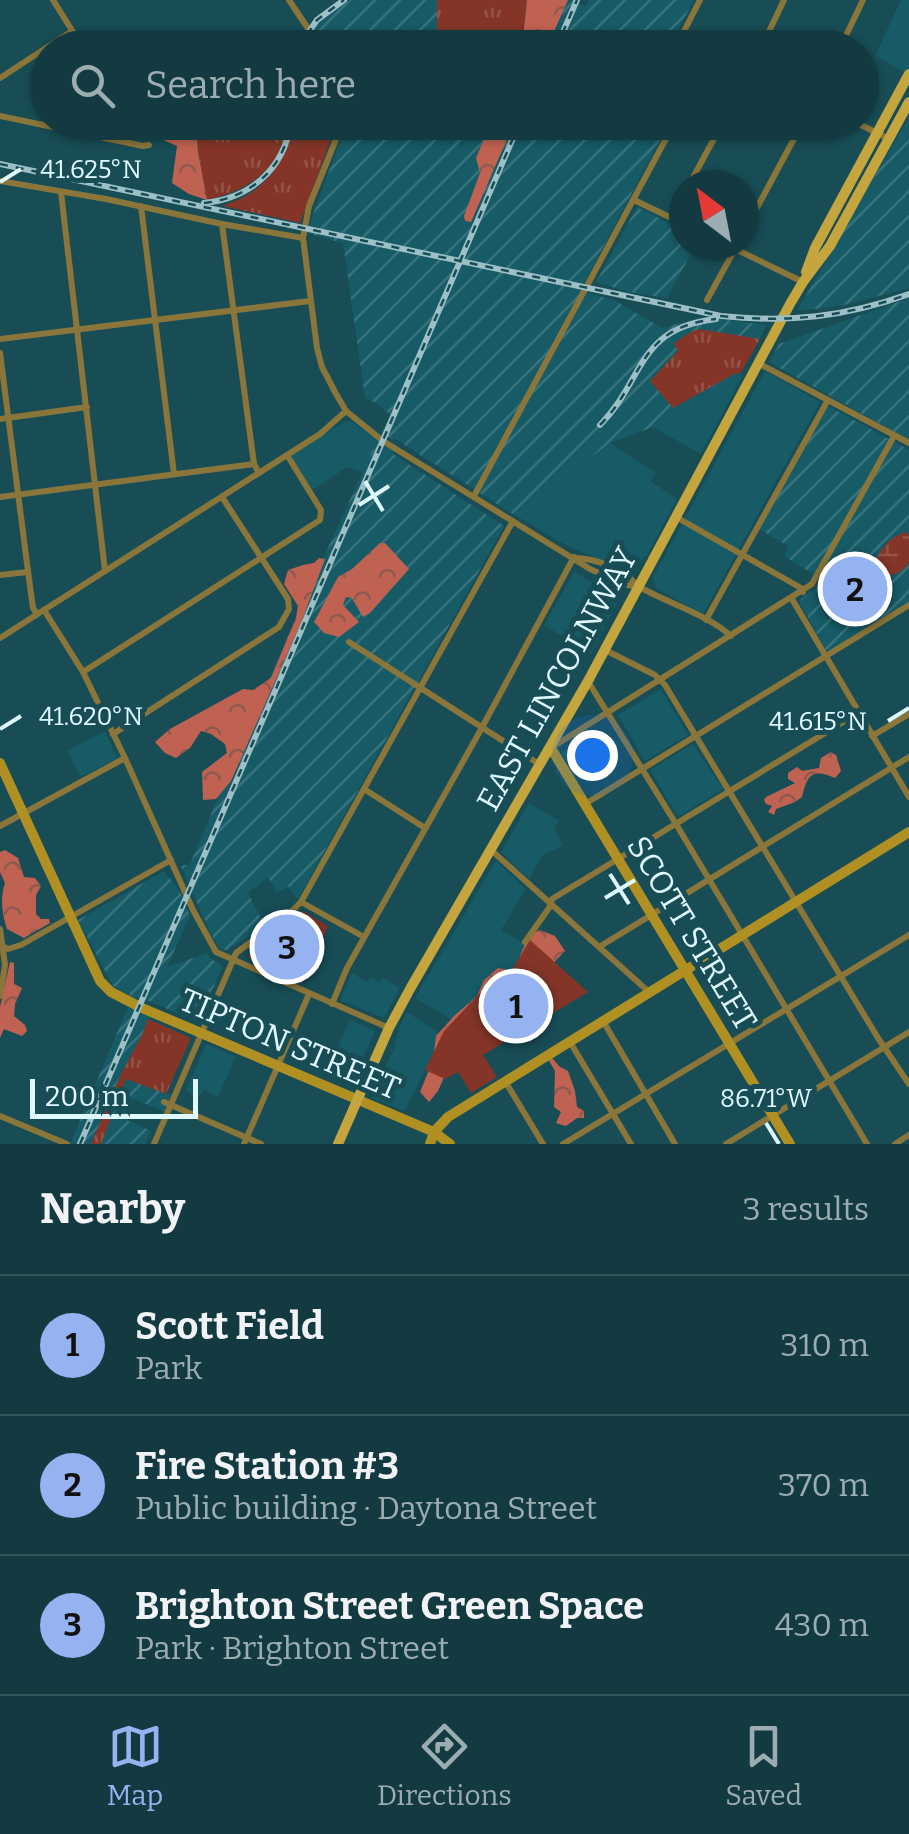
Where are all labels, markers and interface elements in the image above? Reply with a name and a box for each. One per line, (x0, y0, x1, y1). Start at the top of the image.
search box (30, 30, 879, 140)
icon: search (65, 58, 120, 113)
text: Search here (145, 62, 356, 108)
text: 41.625°N (40, 155, 142, 185)
north arrow (669, 170, 759, 260)
street label: EAST LINCOLNWAY (469, 540, 645, 817)
pin: 2 (822, 552, 888, 626)
text: 41.620°N (39, 702, 143, 732)
text: 41.615°N (769, 707, 867, 737)
your location (567, 730, 618, 781)
street label: SCOTT STREET (619, 829, 765, 1037)
pin: 3 (254, 910, 320, 984)
pin: 1 (484, 968, 548, 1044)
street label: TIPTON STREET (174, 980, 406, 1108)
scale bar (30, 1074, 198, 1118)
text: 200 m (45, 1080, 128, 1113)
text: 86.71°W (720, 1084, 812, 1114)
text: Nearby (40, 1184, 185, 1234)
text: 3 results (743, 1190, 869, 1228)
text: Scott Field (135, 1303, 324, 1349)
text: 1 (66, 1326, 79, 1364)
text: 310 m (780, 1326, 869, 1364)
text: Park (135, 1349, 202, 1387)
text: Fire Station #3 (135, 1443, 399, 1489)
text: 2 (63, 1466, 82, 1504)
text: 370 m (778, 1466, 869, 1504)
text: Public building · Daytona Street (135, 1489, 597, 1527)
text: Brighton Street Green Space (135, 1583, 644, 1629)
text: 3 (63, 1606, 82, 1644)
text: 430 m (775, 1606, 869, 1644)
text: Park · Brighton Street (135, 1629, 449, 1667)
tab: Map (107, 1719, 163, 1812)
tab: Directions (377, 1719, 512, 1812)
tab: Saved (725, 1719, 802, 1812)

